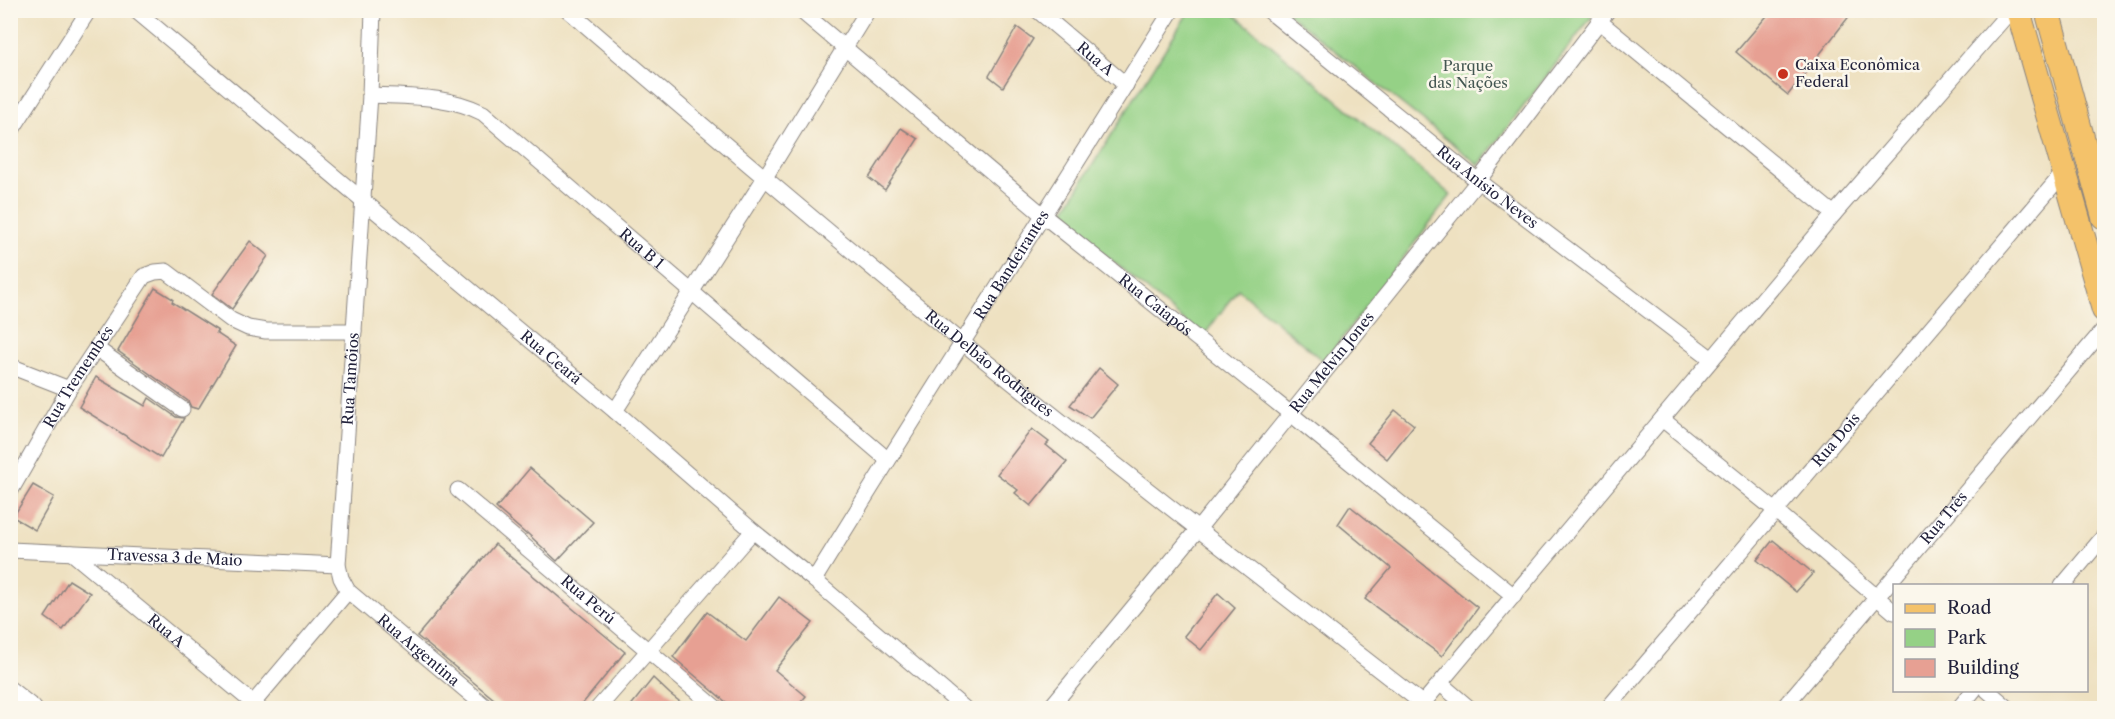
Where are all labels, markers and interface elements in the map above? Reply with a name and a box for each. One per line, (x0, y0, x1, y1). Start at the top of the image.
street label: Rua A (1073, 38, 1118, 80)
place label: Caixa Econômica Federal (1795, 55, 1920, 91)
park label: Parque das Nações (1428, 56, 1508, 92)
marker: Caixa Econômica Federal (1776, 67, 1790, 81)
street label: Rua Anísio Neves (1433, 141, 1542, 232)
street label: Rua Bandeirantes (970, 206, 1053, 323)
street label: Rua B 1 (616, 224, 668, 273)
street label: Rua Caiapós (1115, 270, 1196, 340)
street label: Rua Delbão Rodrigues (922, 306, 1057, 421)
street label: Rua Melvin Jones (1285, 308, 1378, 417)
street label: Rua Tremembés (39, 322, 117, 431)
street label: Rua Ceará (517, 326, 586, 388)
street label: Rua Tamôios (338, 332, 363, 426)
street label: Rua Dois (1808, 409, 1864, 470)
street label: Rua Três (1916, 488, 1971, 548)
street label: Travessa 3 de Maio (107, 544, 243, 570)
street label: Rua Perú (557, 571, 619, 628)
legend (1893, 584, 2088, 692)
text: Road (1947, 597, 1992, 619)
street label: Rua A (144, 610, 189, 652)
street label: Rua Argentina (374, 610, 464, 690)
text: Park (1947, 627, 1988, 649)
text: Building (1947, 657, 2019, 679)

